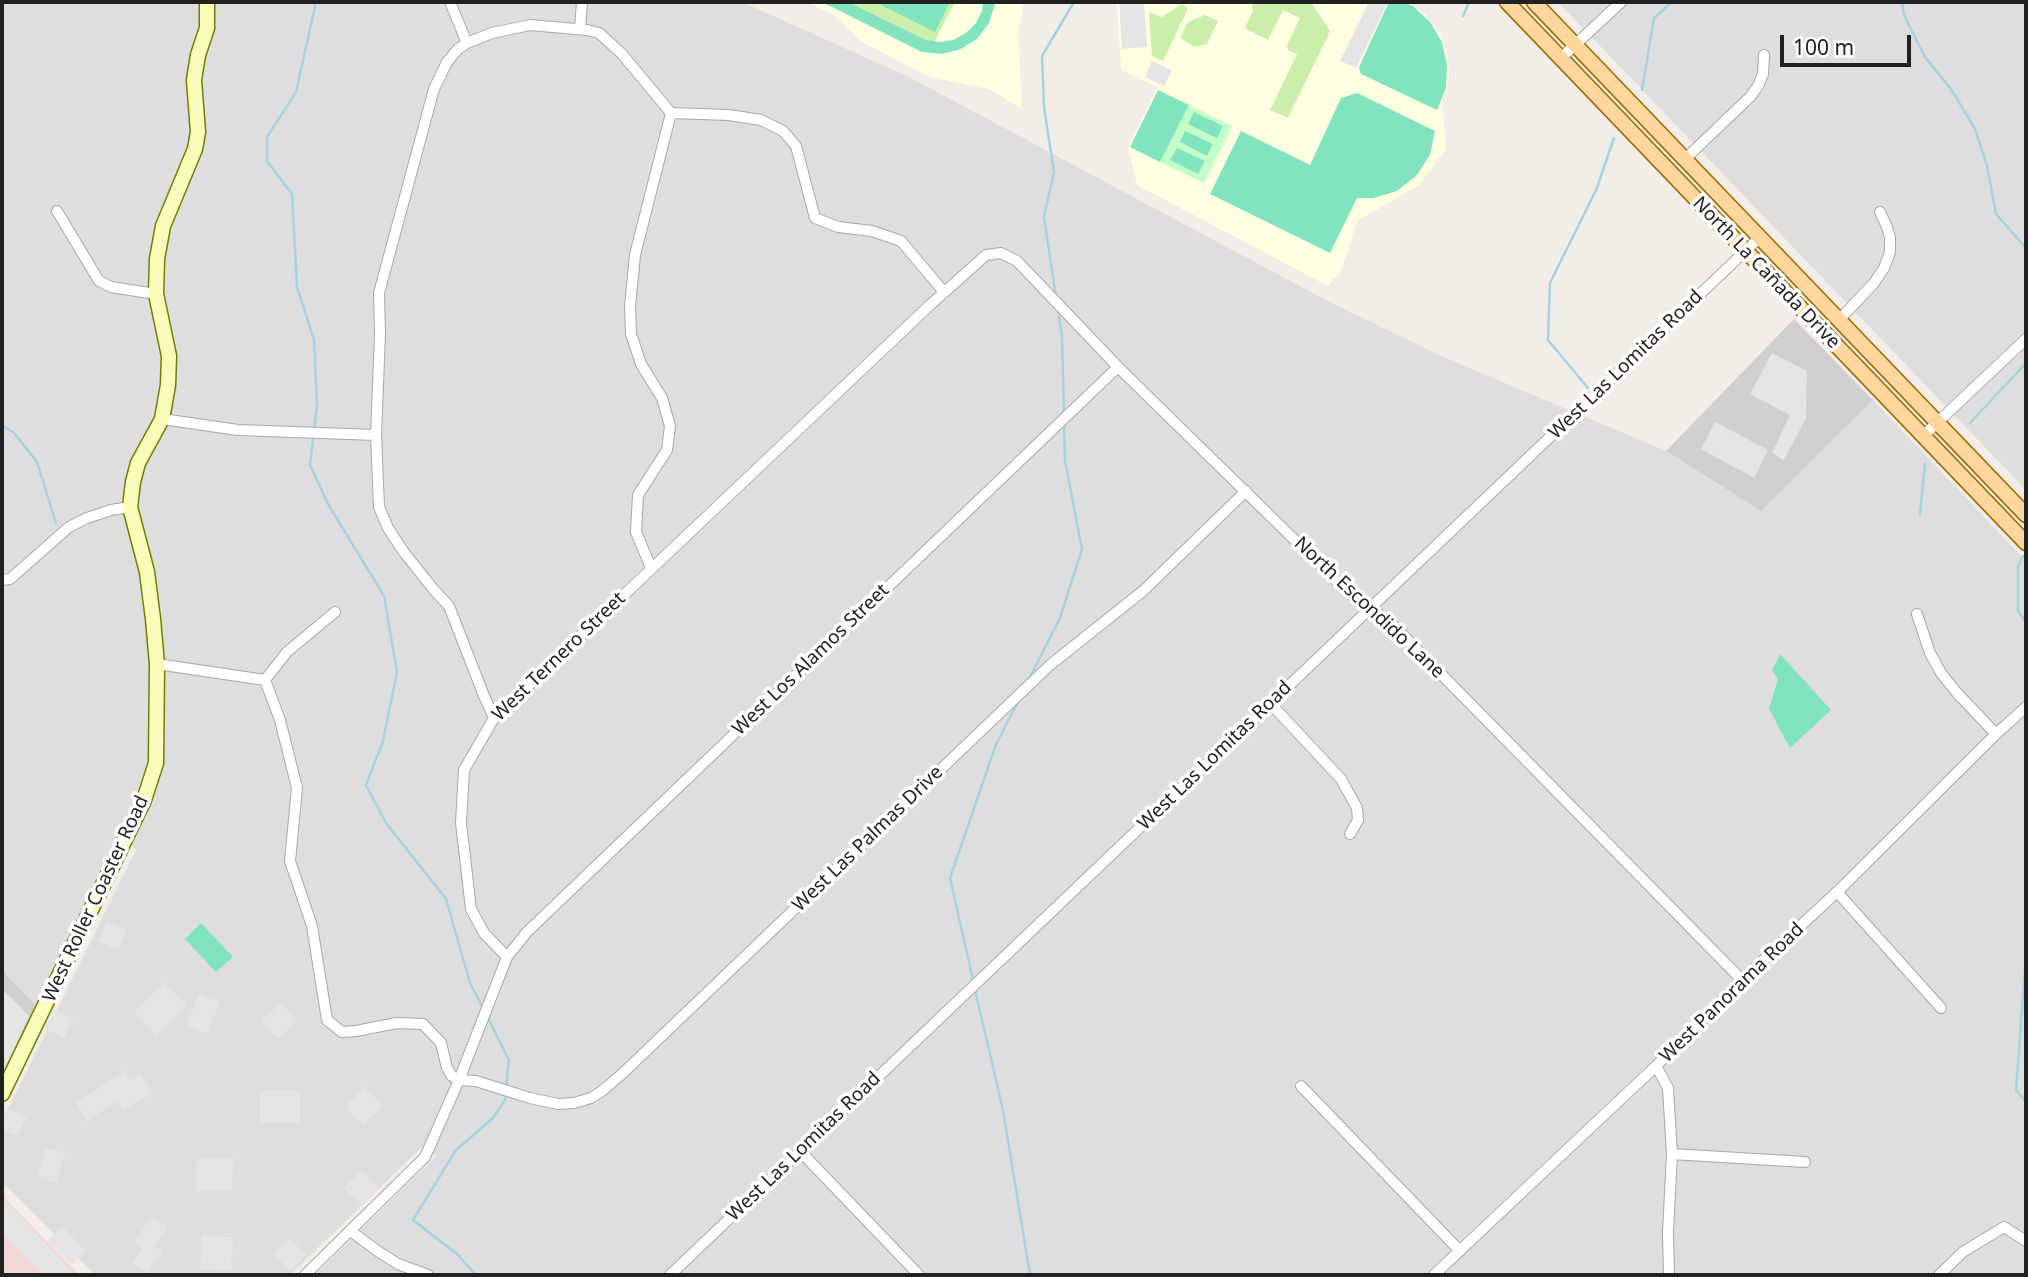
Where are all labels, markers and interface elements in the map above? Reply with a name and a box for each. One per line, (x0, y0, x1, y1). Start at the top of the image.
scale bar (1783, 21, 1914, 65)
text: 100 m (1793, 33, 1854, 61)
street label: North La Cañada Drive (1688, 192, 1844, 354)
street label: West Las Lomitas Road (1544, 286, 1708, 444)
street label: North Escondido Lane (1289, 532, 1449, 684)
street label: West Los Alamos Street (728, 579, 894, 741)
street label: West Ternero Street (488, 588, 630, 726)
street label: West Las Lomitas Road (1133, 677, 1297, 835)
street label: West Las Palmas Drive (788, 761, 948, 917)
street label: West Roller Coaster Road (38, 792, 154, 1006)
street label: West Panorama Road (1655, 918, 1809, 1068)
street label: West Las Lomitas Road (722, 1068, 886, 1226)

